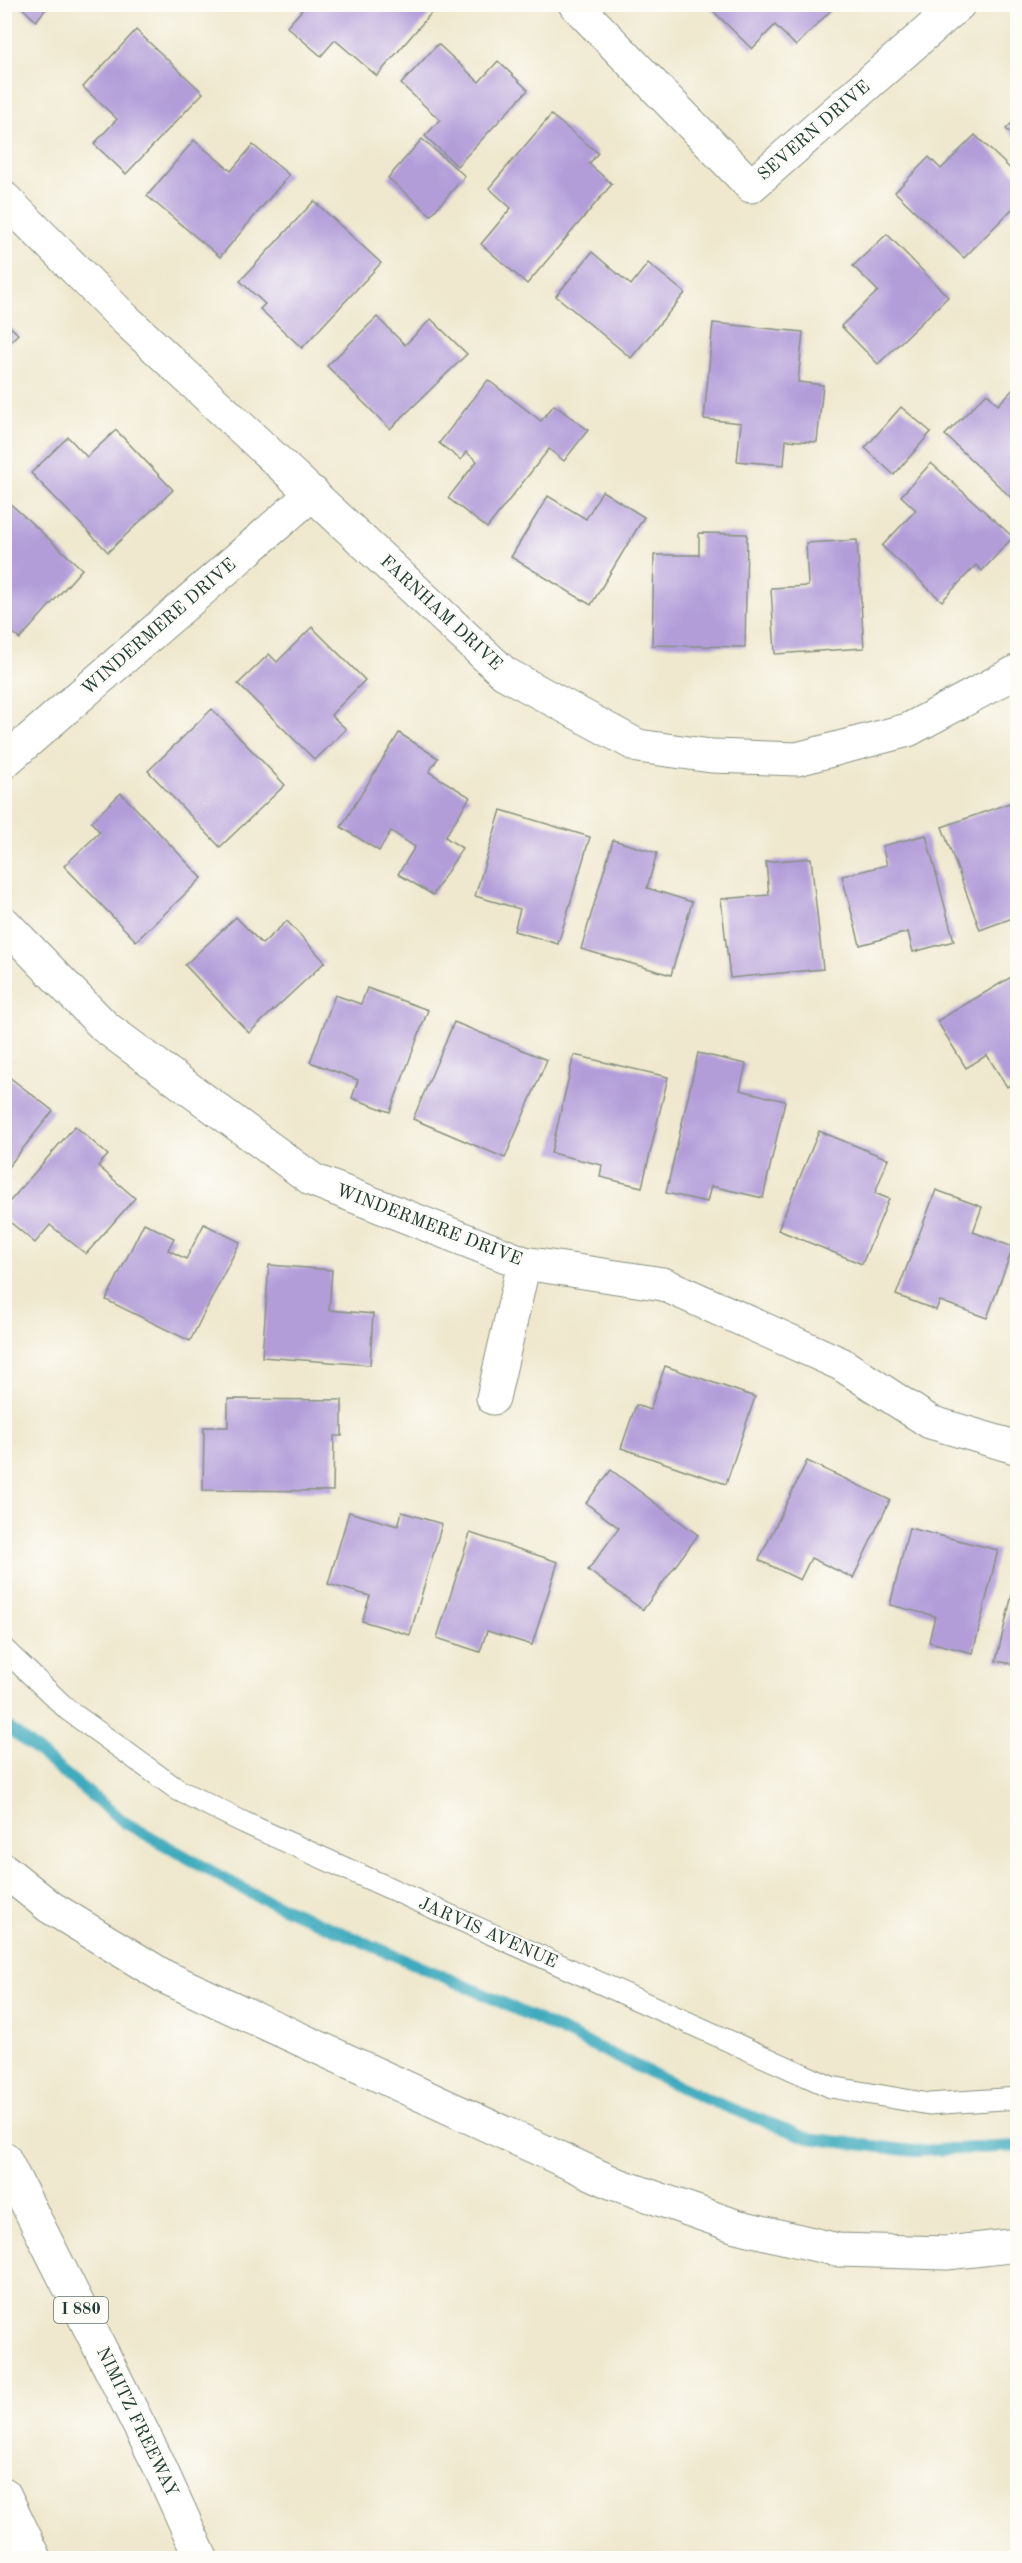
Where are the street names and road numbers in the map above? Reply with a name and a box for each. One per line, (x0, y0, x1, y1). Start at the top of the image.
street label: SEVERN DRIVE (754, 78, 874, 184)
street label: FARNHAM DRIVE (377, 552, 505, 674)
street label: WINDERMERE DRIVE (78, 555, 240, 699)
street label: WINDERMERE DRIVE (333, 1181, 525, 1269)
street label: JARVIS AVENUE (416, 1894, 560, 1972)
road number: I 880 (54, 2297, 108, 2323)
street label: NIMITZ FREEWAY (93, 2344, 181, 2500)

